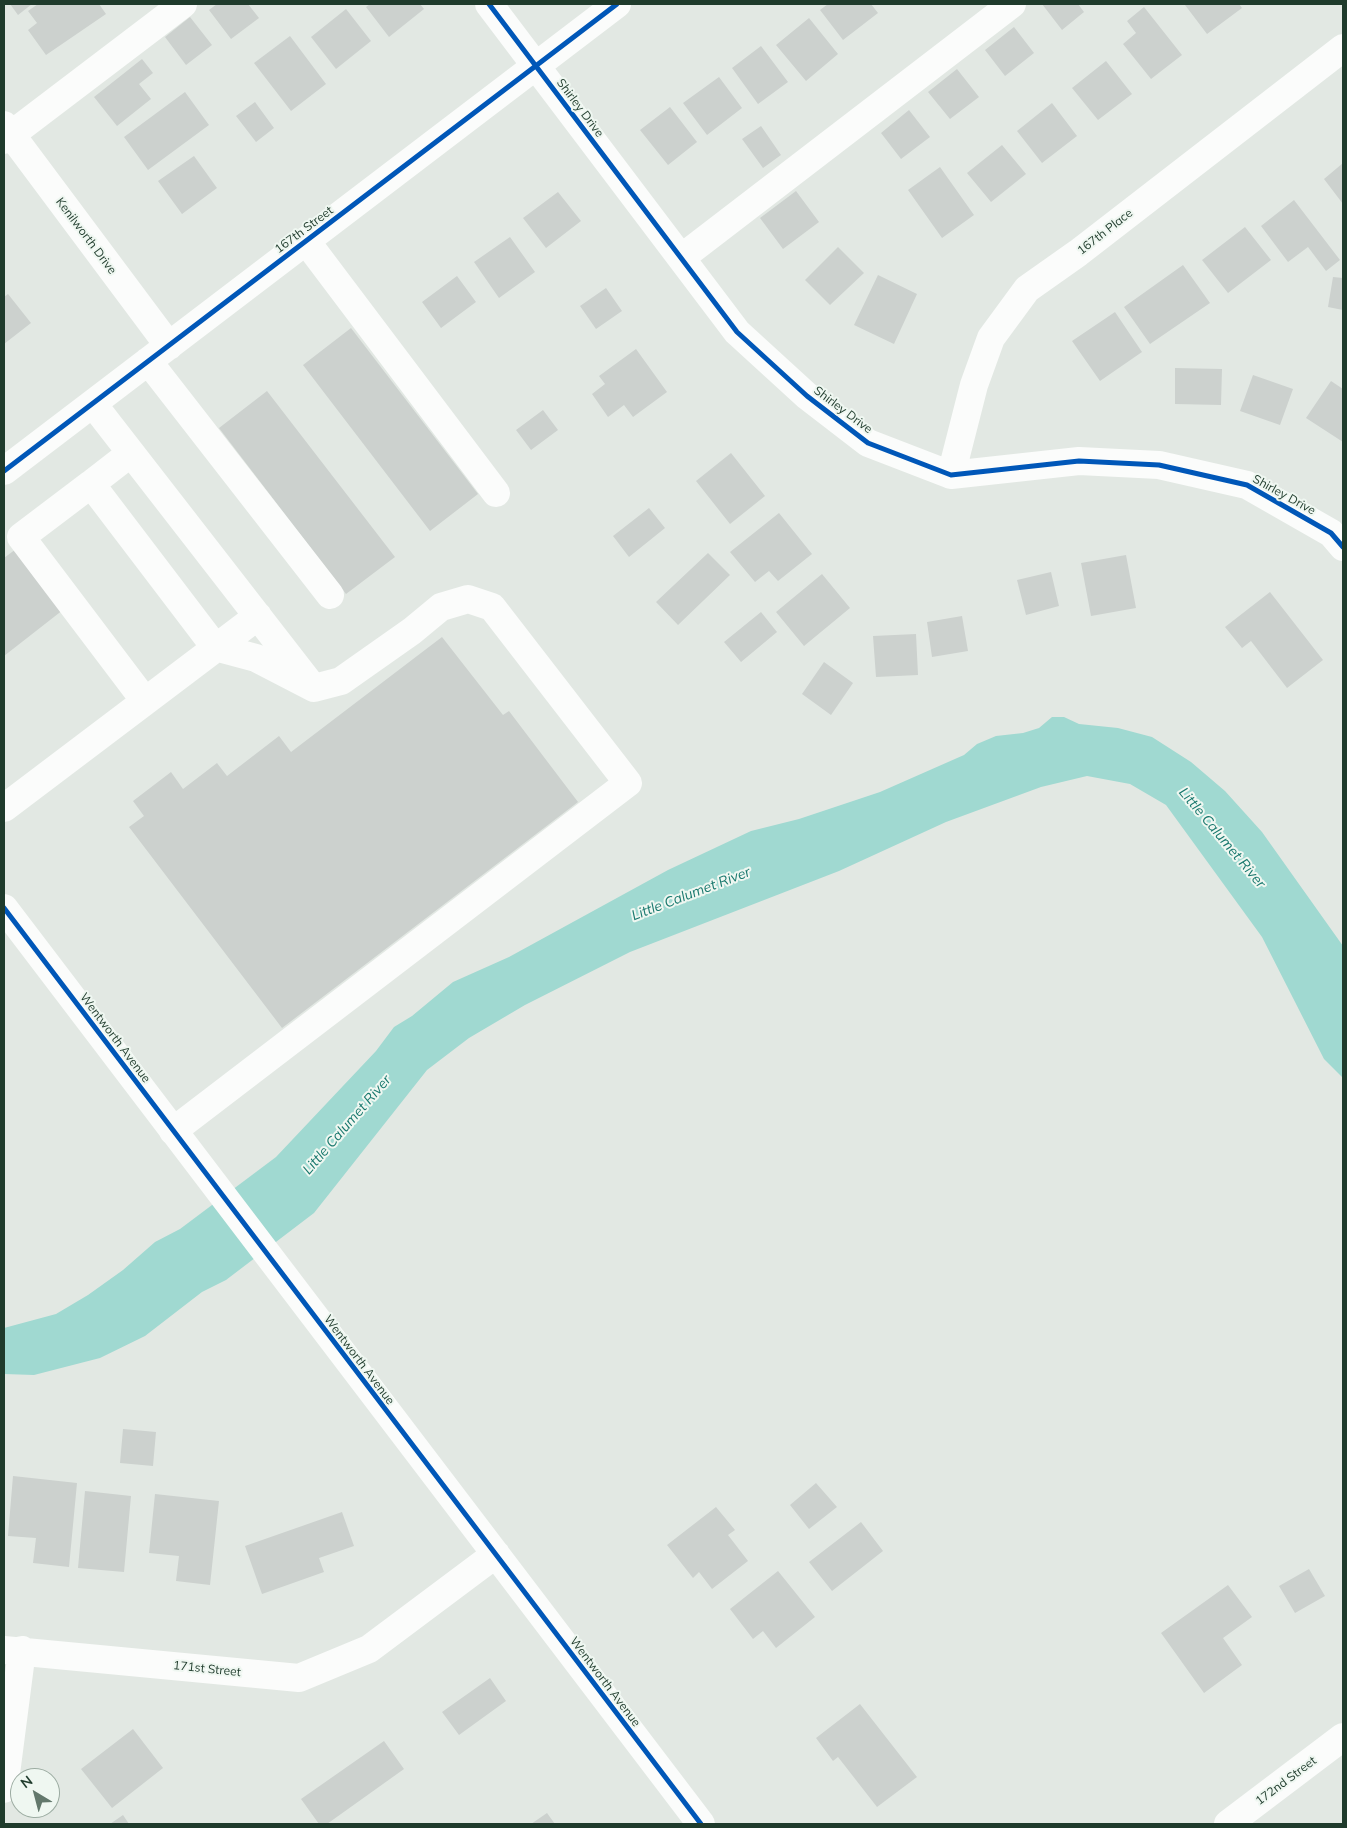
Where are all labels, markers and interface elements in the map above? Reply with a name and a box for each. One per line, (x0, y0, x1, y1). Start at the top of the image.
street label: Shirley Drive (553, 76, 607, 140)
street label: Kenilworth Drive (53, 195, 119, 277)
street label: 167th Street (272, 203, 336, 257)
street label: 167th Place (1074, 206, 1136, 258)
street label: Shirley Drive (811, 383, 875, 437)
street label: Shirley Drive (1250, 472, 1318, 518)
water label: Little Calumet River (1175, 784, 1269, 892)
water label: Little Calumet River (629, 864, 753, 924)
street label: Wentworth Avenue (77, 990, 153, 1086)
water label: Little Calumet River (299, 1072, 395, 1178)
street label: Wentworth Avenue (321, 1312, 397, 1408)
street label: Wentworth Avenue (567, 1634, 643, 1730)
street label: 171st Street (172, 1658, 242, 1680)
street label: 172nd Street (1253, 1754, 1319, 1808)
north arrow (10, 1768, 60, 1818)
text: N (17, 1771, 36, 1792)

